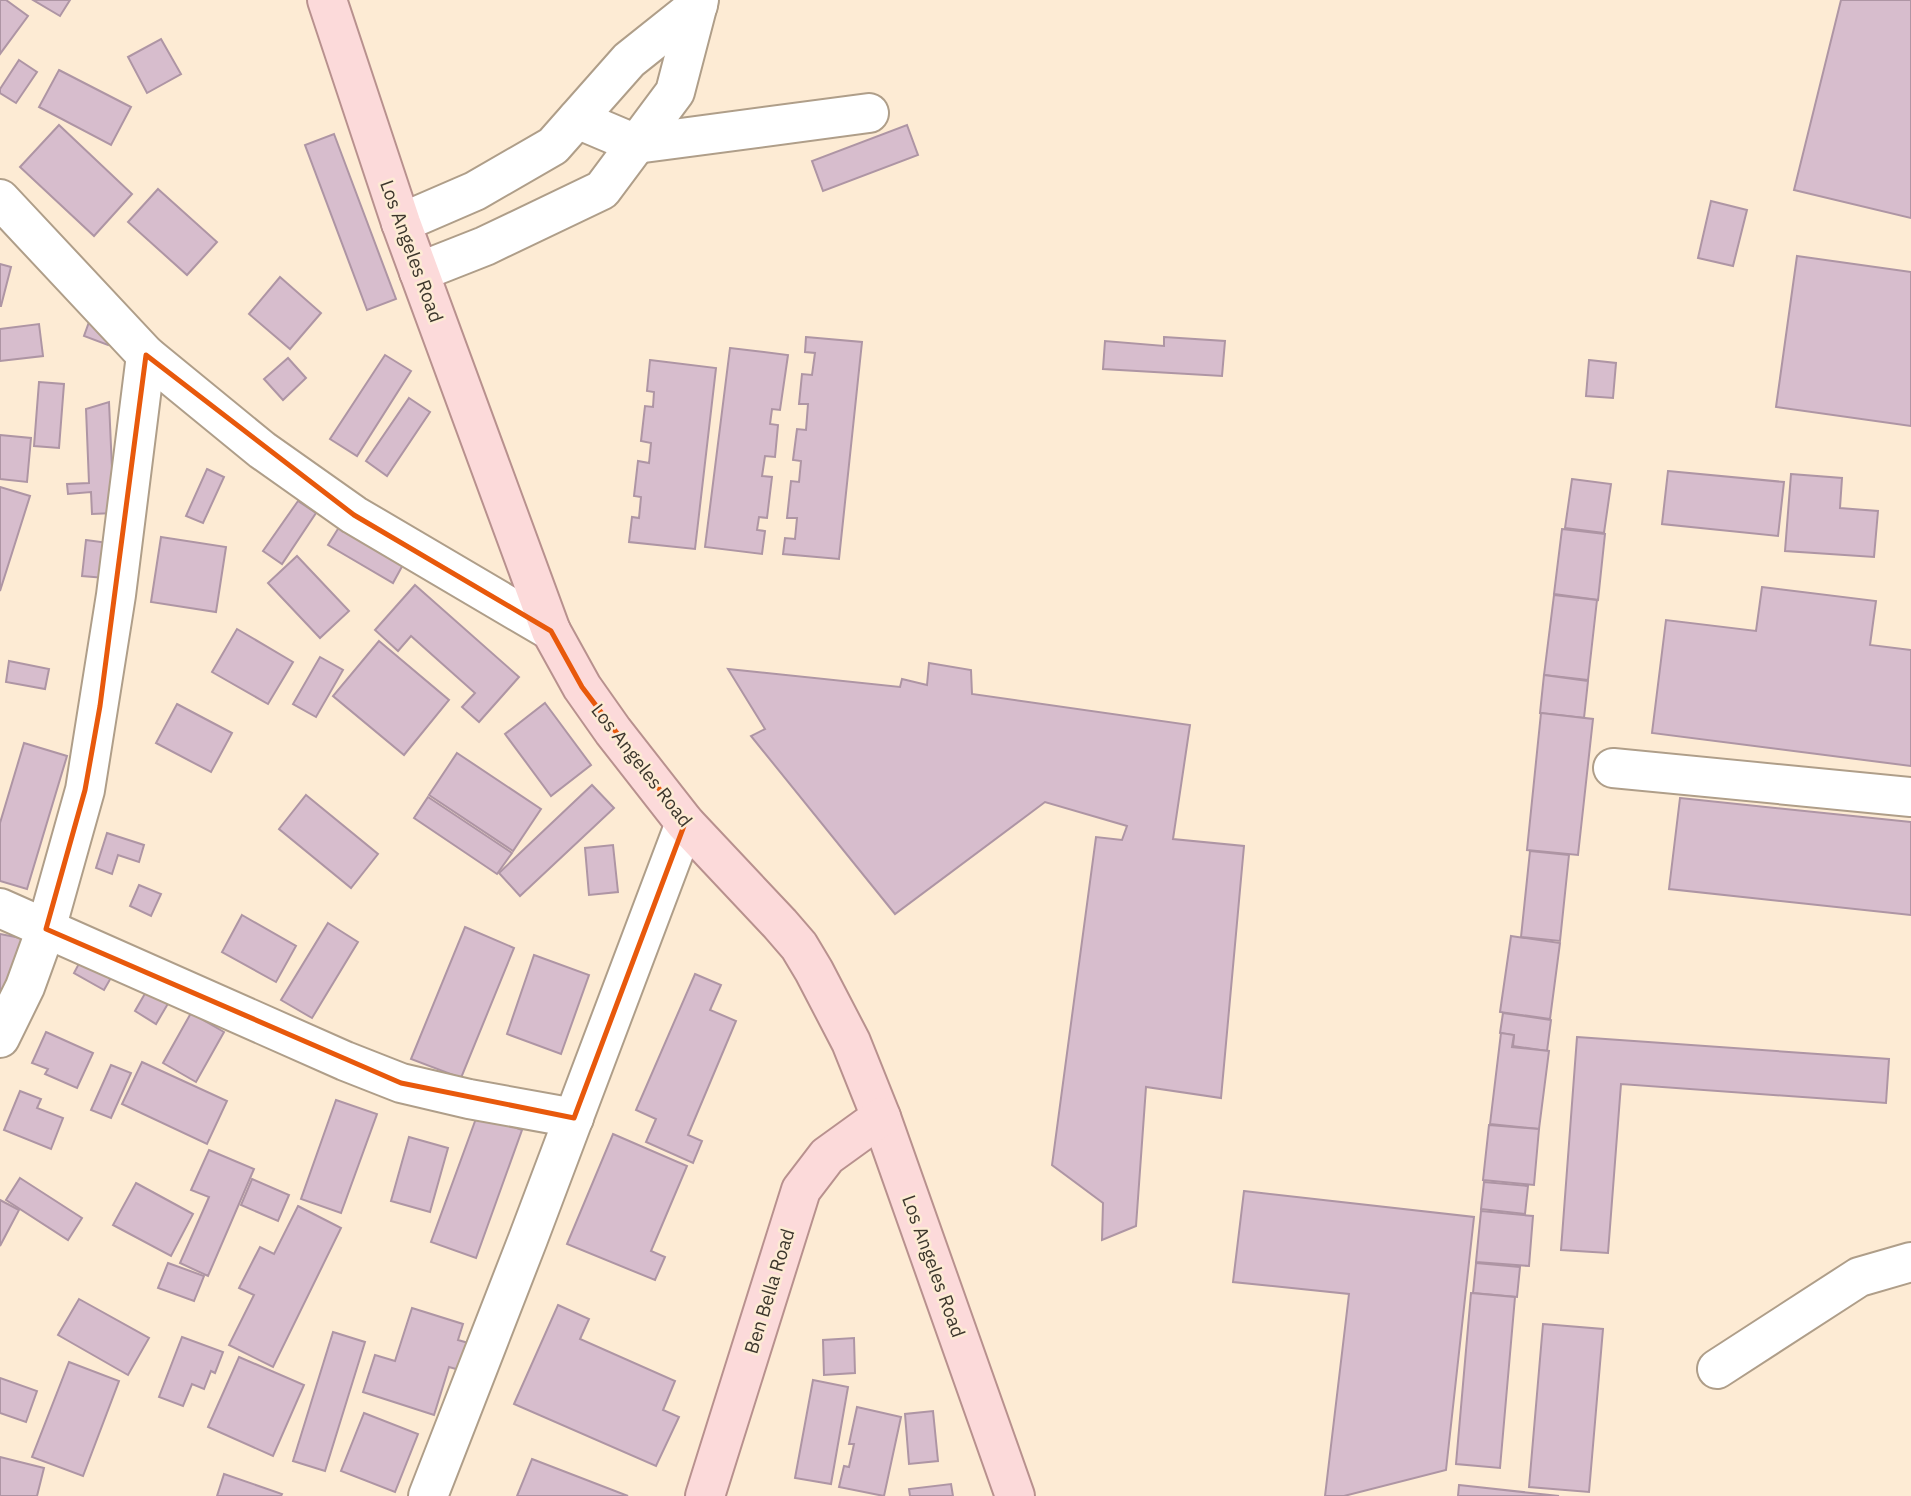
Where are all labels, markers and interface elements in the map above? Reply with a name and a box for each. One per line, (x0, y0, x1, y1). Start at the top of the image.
street label: Los Angeles Road (375, 176, 449, 326)
street label: Los Angeles Road (586, 698, 698, 832)
street label: Los Angeles Road (897, 1191, 971, 1341)
street label: Ben Bella Road (739, 1226, 799, 1356)

